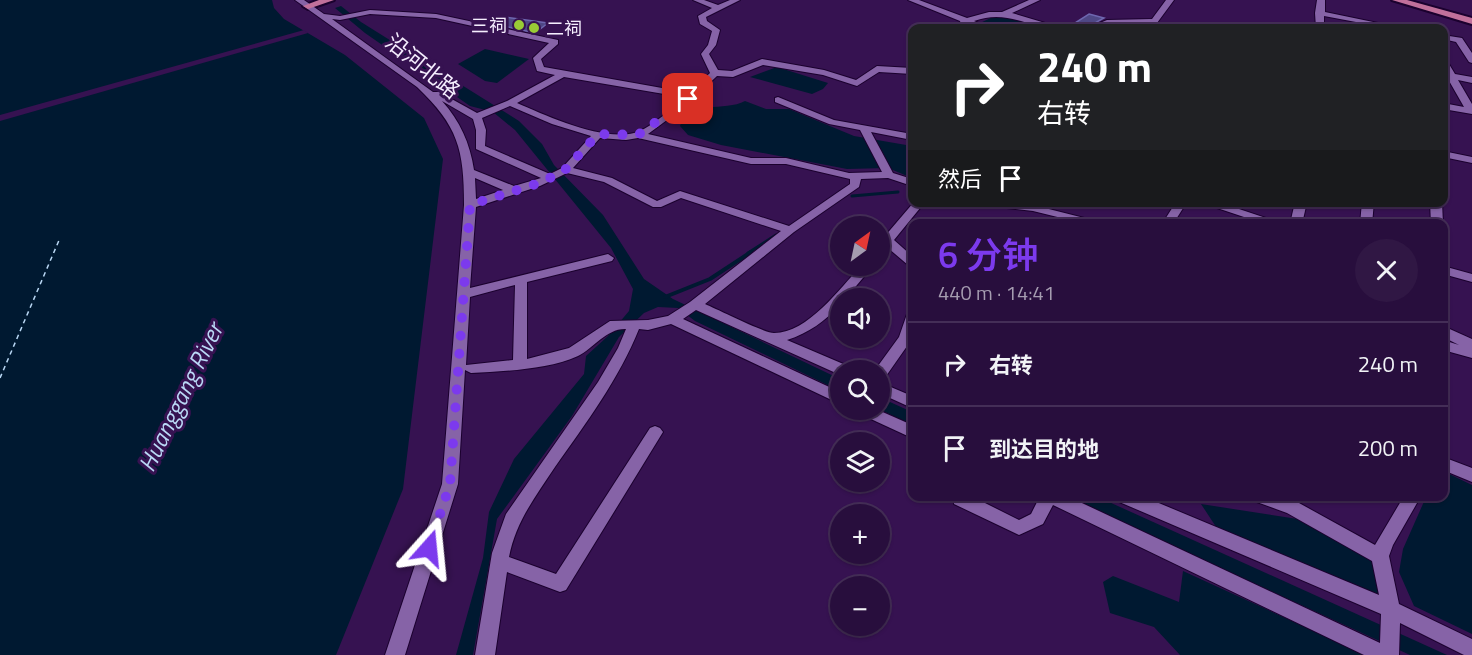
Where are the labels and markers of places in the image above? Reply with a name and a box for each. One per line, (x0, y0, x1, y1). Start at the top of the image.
place label: 三祠 (471, 12, 507, 39)
place label: 二祠 (546, 15, 582, 42)
marker: 三祠 (512, 18, 526, 32)
marker: 二祠 (527, 21, 541, 35)
pin (662, 73, 713, 124)

